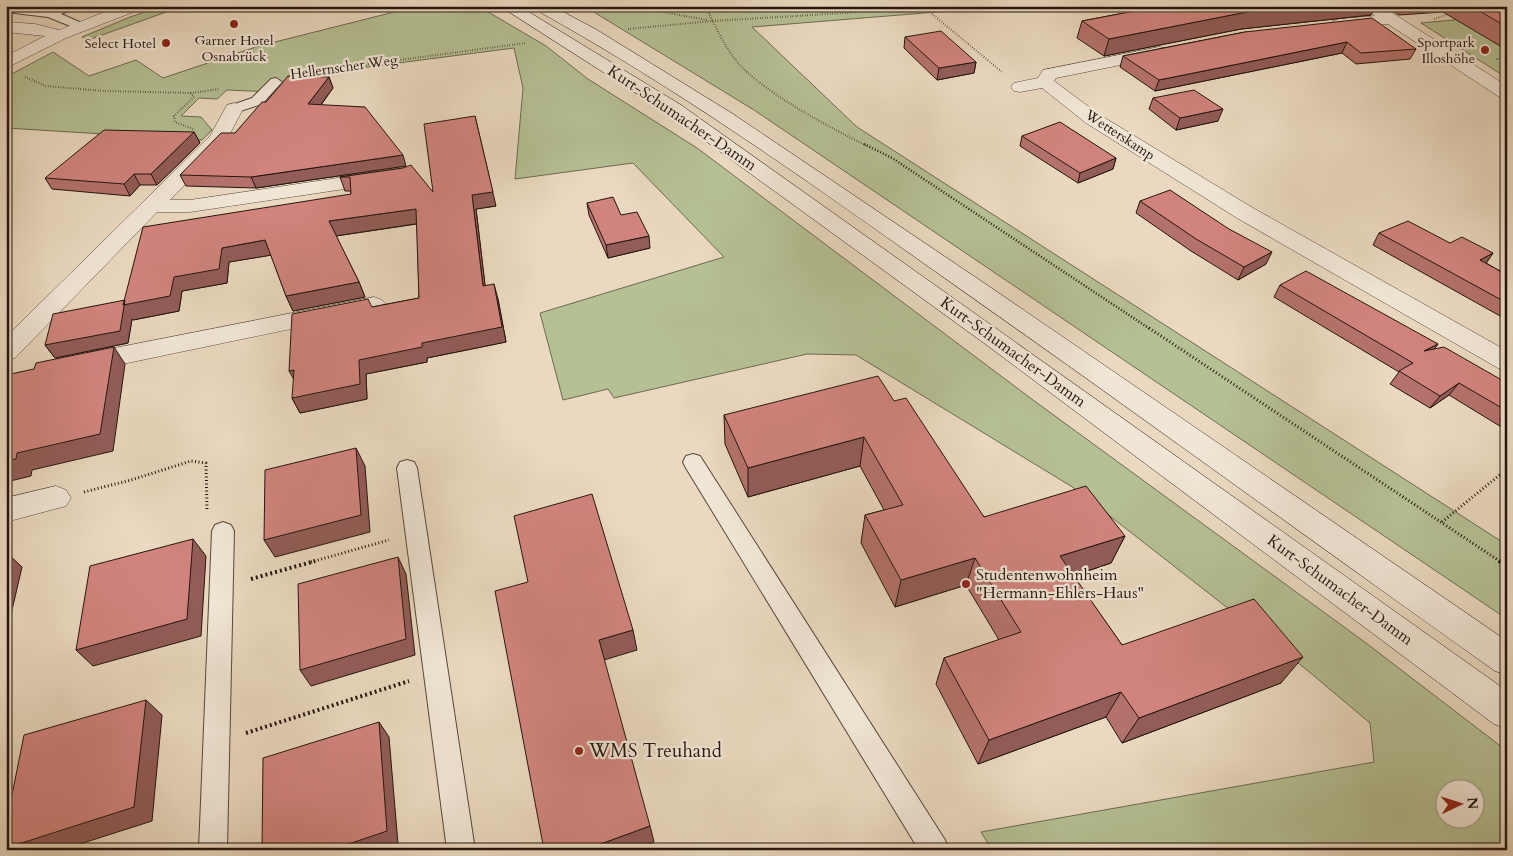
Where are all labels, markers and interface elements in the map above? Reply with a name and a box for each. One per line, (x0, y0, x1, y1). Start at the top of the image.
marker: Garner Hotel Osnabrück (228, 18, 240, 30)
place label: Garner Hotel Osnabrück (194, 31, 274, 66)
place label: Sportpark Illoshöhe (1417, 33, 1475, 68)
place label: Select Hotel (85, 34, 156, 53)
marker: Select Hotel (160, 37, 172, 49)
marker: Sportpark Illoshöhe (1479, 44, 1491, 56)
street label: Hellernscher Weg (289, 50, 399, 84)
street label: Kurt-Schumacher-Damm (603, 60, 761, 176)
street label: Wetterskamp (1081, 105, 1159, 165)
street label: Kurt-Schumacher-Damm (936, 292, 1091, 413)
street label: Kurt-Schumacher-Damm (1263, 530, 1418, 651)
place label: Studentenwohnheim "Hermann-Ehlers-Haus" (976, 564, 1144, 604)
marker: Studentenwohnheim "Hermann-Ehlers-Haus" (960, 578, 972, 590)
place label: WMS Treuhand (588, 738, 722, 764)
marker: WMS Treuhand (573, 745, 585, 757)
north arrow (1436, 778, 1486, 828)
text: N (1463, 796, 1482, 810)

